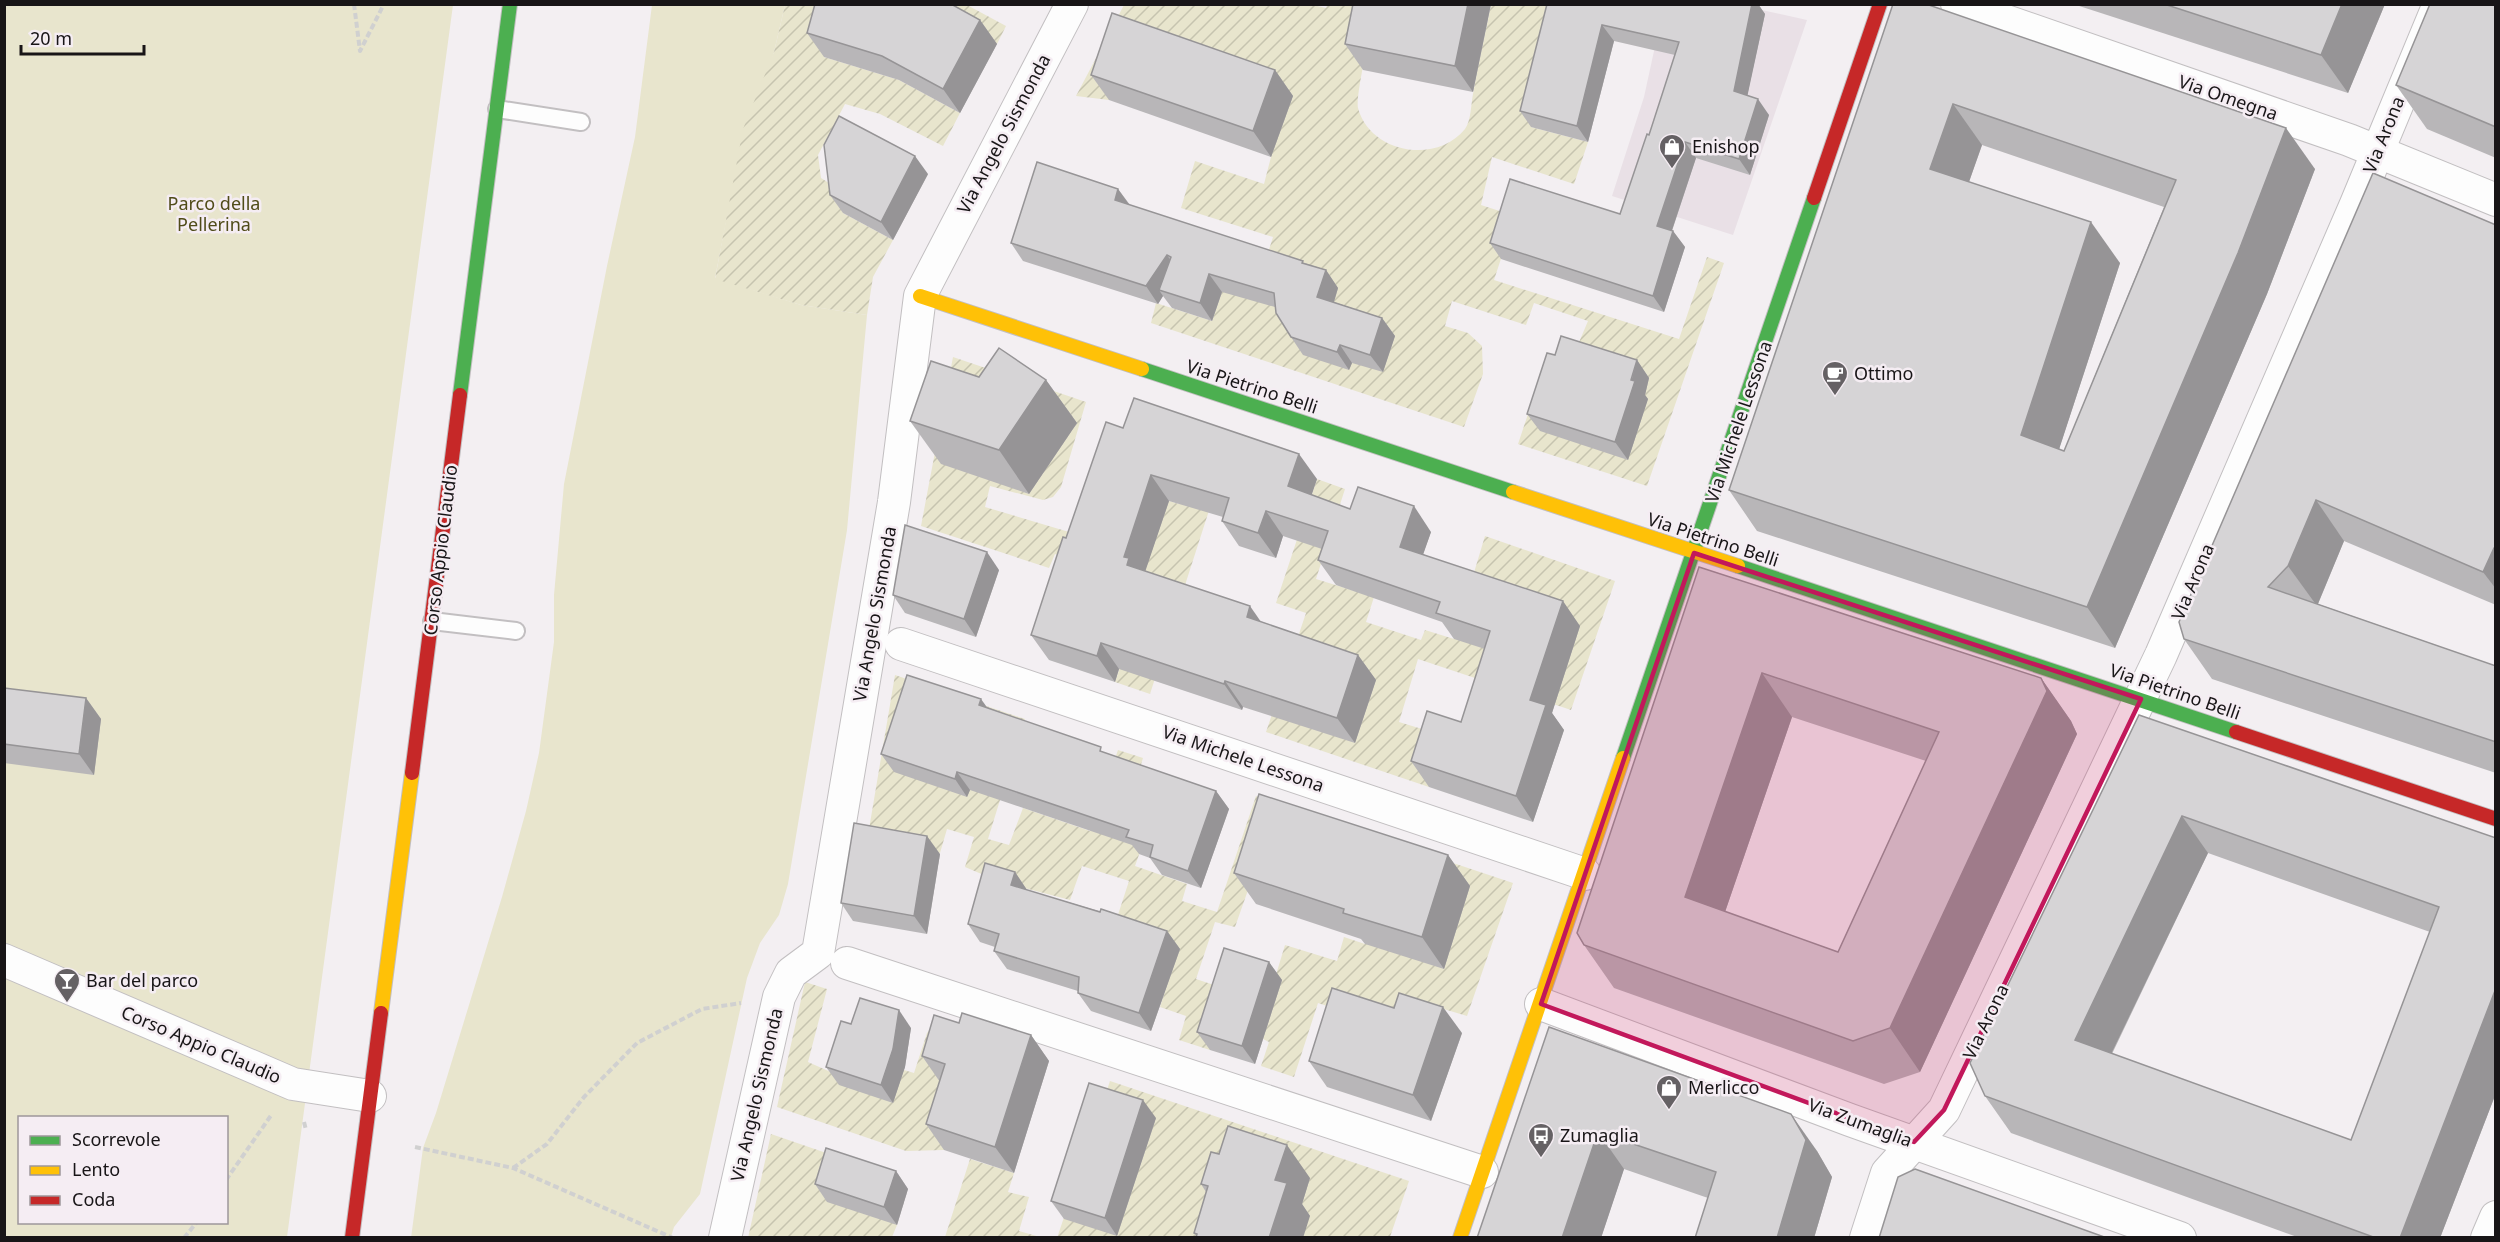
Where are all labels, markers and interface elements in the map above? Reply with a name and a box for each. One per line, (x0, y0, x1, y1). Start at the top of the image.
scale bar (21, 18, 144, 56)
text: 20 m (30, 26, 72, 50)
street label: Via Angelo Sismonda (951, 50, 1055, 218)
street label: Via Omegna (2175, 69, 2281, 125)
street label: Via Arona (2357, 93, 2409, 177)
shop icon: Enishop (1657, 132, 1687, 170)
place label: Enishop (1692, 134, 1759, 158)
park label: Parco della Pellerina (168, 191, 260, 236)
street label: Via Michele Lessona (1699, 338, 1777, 506)
street label: Via Pietrino Belli (1183, 353, 1321, 419)
cafe icon: Ottimo (1820, 359, 1850, 397)
place label: Ottimo (1854, 361, 1913, 385)
street label: Corso Appio Claudio (418, 463, 462, 636)
street label: Via Pietrino Belli (1644, 506, 1782, 572)
street label: Via Angelo Sismonda (847, 524, 901, 703)
street label: Via Arona (2165, 540, 2219, 624)
street label: Via Pietrino Belli (2107, 657, 2244, 725)
street label: Via Michele Lessona (1159, 719, 1327, 797)
bar icon: Bar del parco (52, 966, 82, 1004)
place label: Bar del parco (86, 968, 198, 992)
street label: Via Arona (1957, 980, 2014, 1063)
street label: Corso Appio Claudio (118, 1000, 285, 1089)
street label: Via Angelo Sismonda (724, 1006, 788, 1184)
shop icon: Merlicco (1654, 1073, 1684, 1111)
place label: Merlicco (1688, 1075, 1759, 1099)
street label: Via Zumaglia (1805, 1092, 1916, 1152)
legend (18, 1116, 228, 1224)
bus stop icon: Zumaglia (1526, 1121, 1556, 1159)
place label: Zumaglia (1560, 1123, 1639, 1147)
text: Scorrevole (72, 1127, 161, 1151)
text: Lento (72, 1157, 120, 1181)
text: Coda (72, 1187, 115, 1211)

